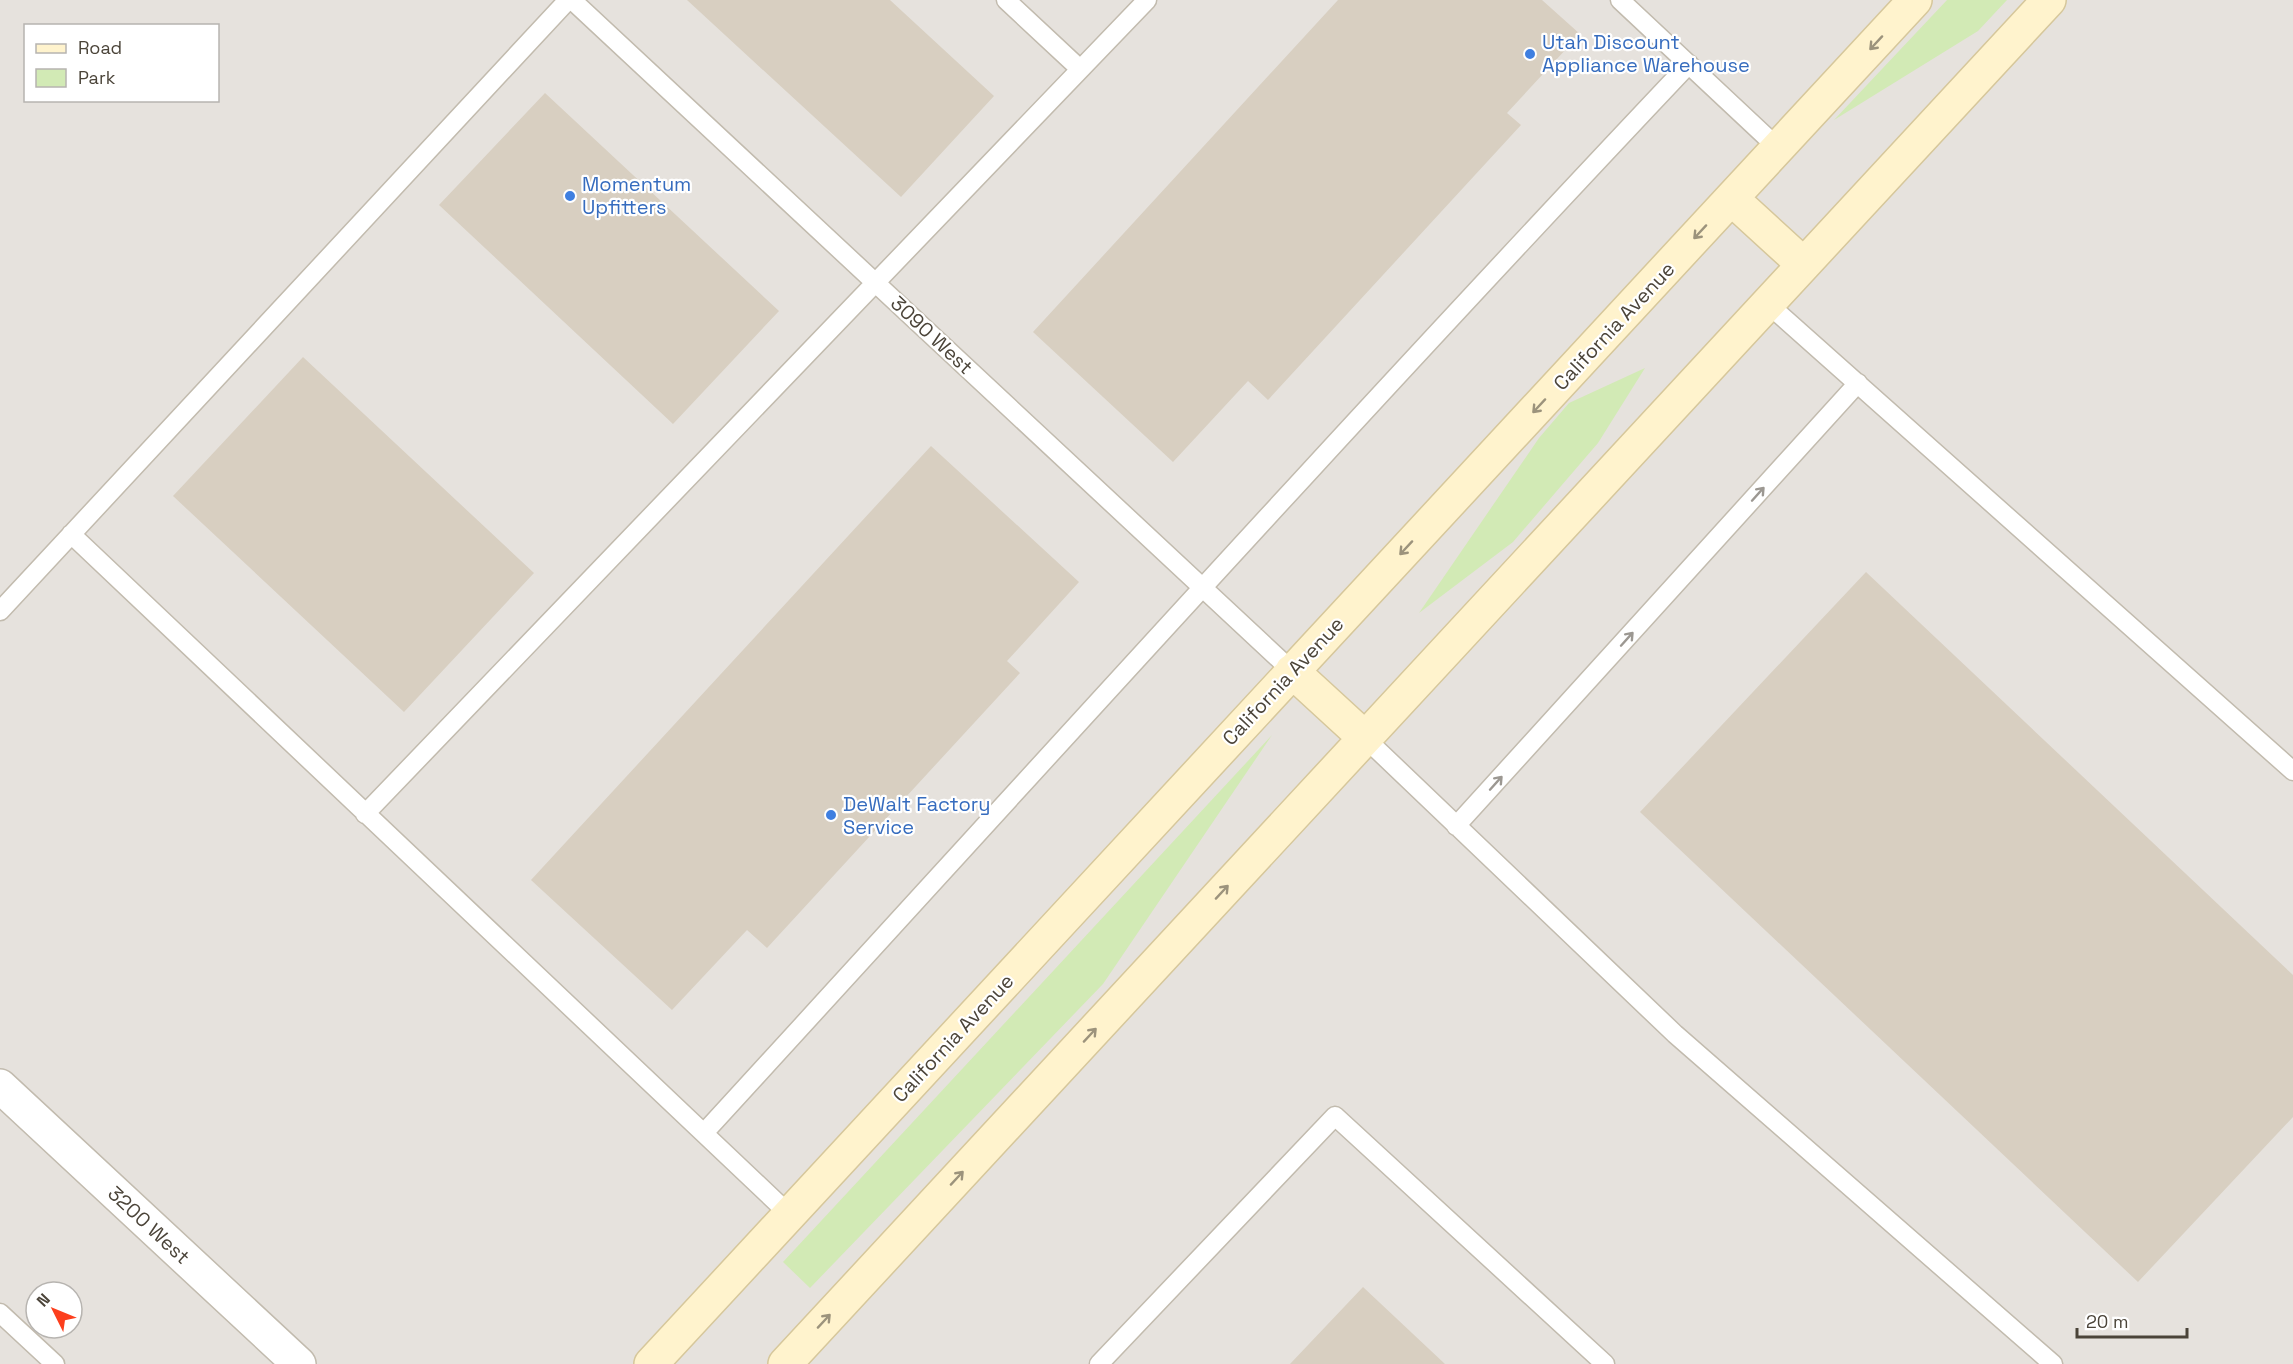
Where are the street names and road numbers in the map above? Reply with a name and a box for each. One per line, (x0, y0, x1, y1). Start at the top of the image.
street label: California Avenue (1548, 256, 1680, 396)
street label: 3090 West (885, 290, 979, 380)
street label: California Avenue (1217, 611, 1349, 751)
street label: California Avenue (887, 968, 1019, 1108)
street label: 3200 West (102, 1180, 196, 1270)

